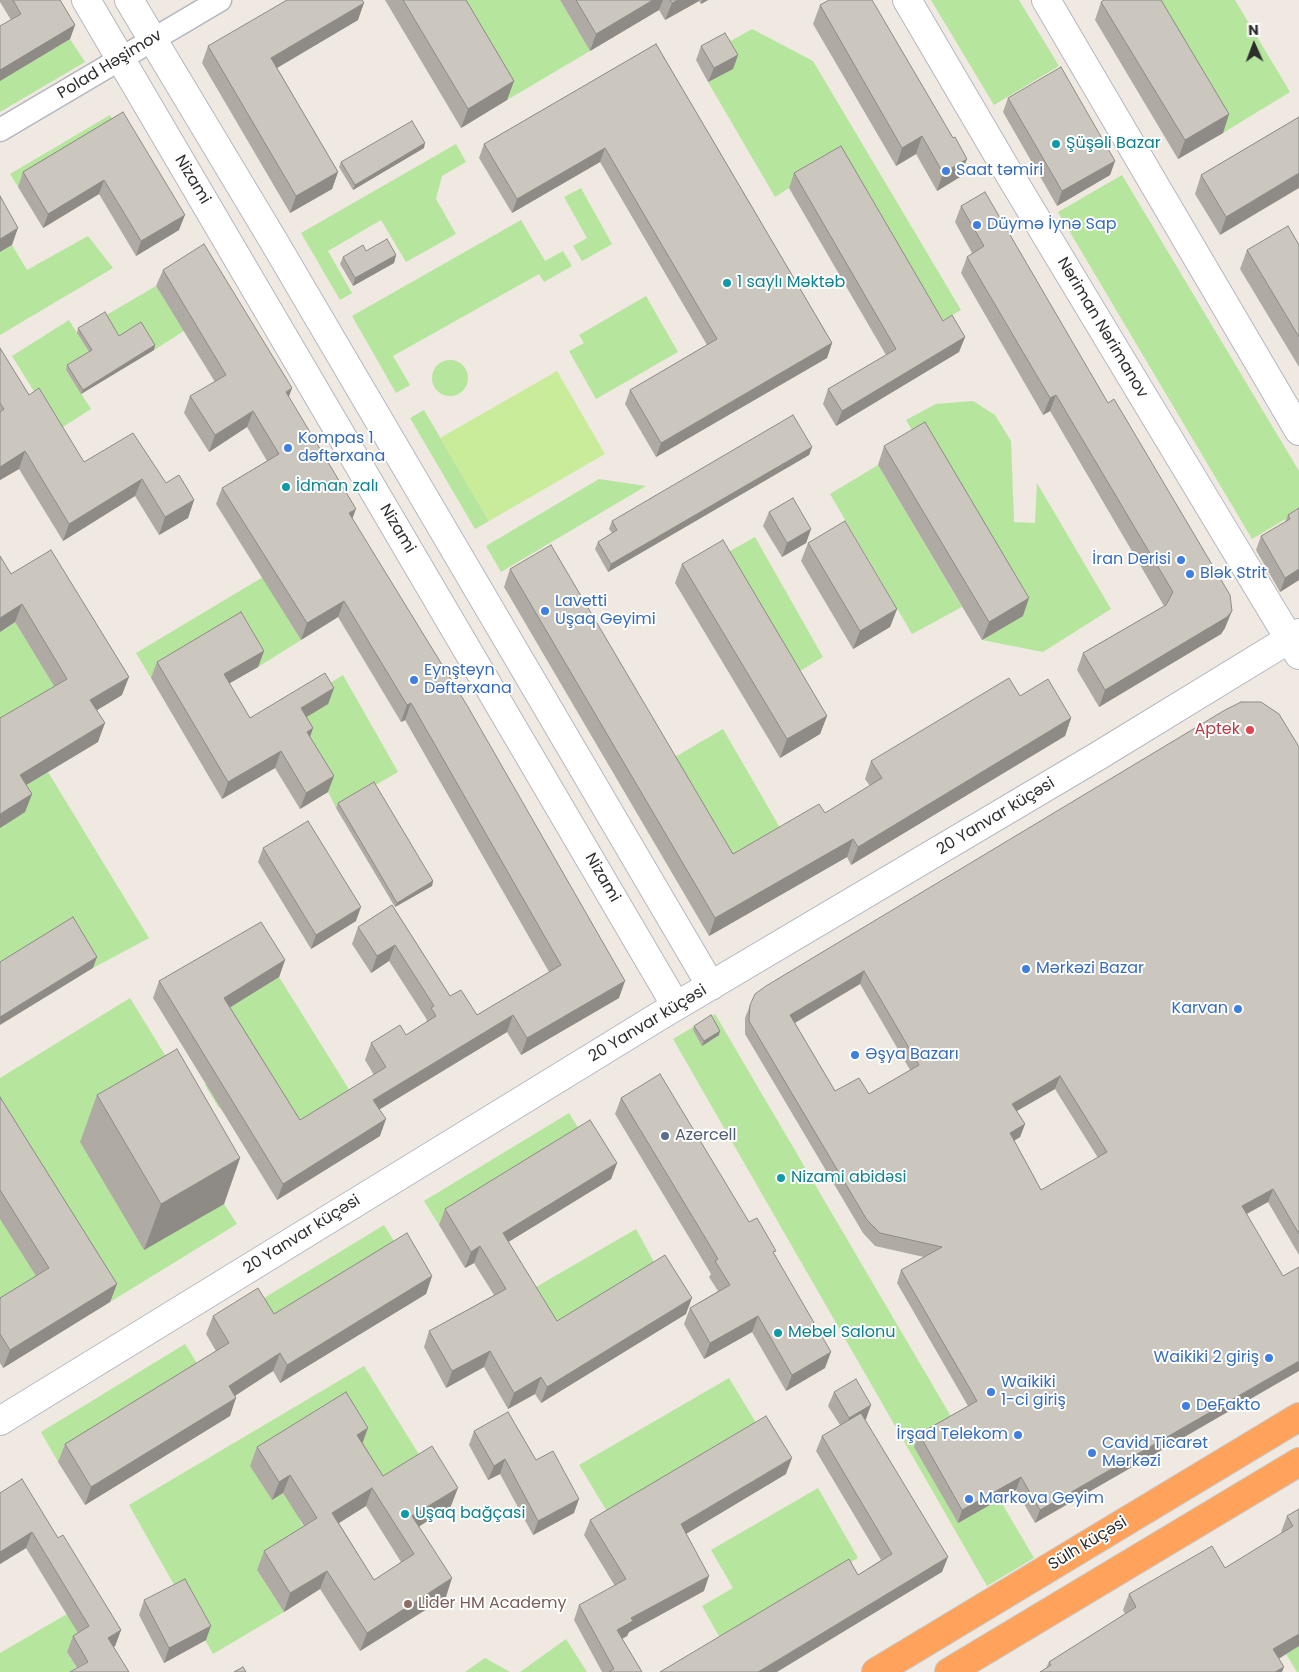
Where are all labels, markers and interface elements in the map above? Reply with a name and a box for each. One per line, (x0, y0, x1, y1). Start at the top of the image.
north arrow (1229, 20, 1279, 70)
text: N (1248, 20, 1259, 40)
street label: Polad Həşimov (54, 26, 166, 104)
place label: Şüşəli Bazar (1066, 134, 1161, 154)
marker: Şüşəli Bazar (1050, 138, 1062, 150)
street label: Nizami (170, 152, 214, 208)
place label: Saat təmiri (956, 161, 1043, 181)
marker: Saat təmiri (940, 165, 952, 177)
place label: Düymə İynə Sap (987, 215, 1117, 235)
marker: Düymə İynə Sap (971, 219, 983, 231)
street label: Nəriman Nərimanov (1052, 254, 1152, 402)
place label: 1 saylı Məktəb (737, 273, 845, 293)
marker: 1 saylı Məktəb (721, 277, 733, 289)
place label: Kompas 1 dəftərxana (298, 429, 385, 467)
marker: Kompas 1 dəftərxana (282, 442, 294, 454)
place label: İdman zalı (296, 477, 379, 497)
marker: İdman zalı (280, 481, 292, 493)
street label: Nizami (375, 501, 419, 557)
place label: İran Derisi (1092, 550, 1171, 570)
marker: İran Derisi (1175, 554, 1187, 566)
place label: Blək Strit (1200, 564, 1267, 584)
marker: Blək Strit (1184, 568, 1196, 580)
place label: Lavetti Uşaq Geyimi (555, 592, 656, 630)
marker: Lavetti Uşaq Geyimi (539, 605, 551, 617)
place label: Eynşteyn Dəftərxana (424, 661, 512, 699)
marker: Eynşteyn Dəftərxana (408, 674, 420, 686)
place label: Aptek (1194, 720, 1240, 740)
marker: Aptek (1244, 724, 1256, 736)
street label: 20 Yanvar küçəsi (933, 774, 1059, 860)
street label: Nizami (580, 850, 624, 906)
place label: Mərkəzi Bazar (1036, 959, 1144, 979)
marker: Mərkəzi Bazar (1020, 963, 1032, 975)
street label: 20 Yanvar küçəsi (585, 981, 711, 1067)
place label: Karvan (1172, 999, 1228, 1019)
marker: Karvan (1232, 1003, 1244, 1015)
place label: Əşya Bazarı (865, 1045, 959, 1065)
marker: Əşya Bazarı (849, 1049, 861, 1061)
place label: Azercell (675, 1126, 736, 1146)
marker: Azercell (659, 1130, 671, 1142)
place label: Nizami abidәsi (791, 1168, 907, 1188)
marker: Nizami abidәsi (775, 1172, 787, 1184)
street label: 20 Yanvar küçəsi (240, 1191, 364, 1279)
place label: Mebel Salonu (788, 1323, 896, 1343)
marker: Mebel Salonu (772, 1327, 784, 1339)
place label: Waikiki 2 giriş (1154, 1348, 1259, 1368)
marker: Waikiki 2 giriş (1263, 1352, 1275, 1364)
place label: Waikiki 1-ci giriş (1001, 1373, 1066, 1411)
marker: Waikiki 1-ci giriş (985, 1386, 997, 1398)
place label: DeFakto (1196, 1396, 1260, 1416)
marker: DeFakto (1180, 1400, 1192, 1412)
place label: İrşad Telekom (896, 1425, 1008, 1445)
marker: İrşad Telekom (1012, 1429, 1024, 1441)
place label: Cavid Ticarət Mərkəzi (1102, 1434, 1208, 1472)
marker: Cavid Ticarət Mərkəzi (1086, 1447, 1098, 1459)
place label: Markova Geyim (979, 1489, 1104, 1509)
marker: Markova Geyim (963, 1493, 975, 1505)
place label: Uşaq bağçasi (415, 1504, 525, 1524)
marker: Uşaq bağçasi (399, 1508, 411, 1520)
street label: Sülh küçəsi (1045, 1513, 1131, 1575)
place label: Lider HM Academy (418, 1594, 566, 1614)
marker: Lider HM Academy (402, 1598, 414, 1610)

